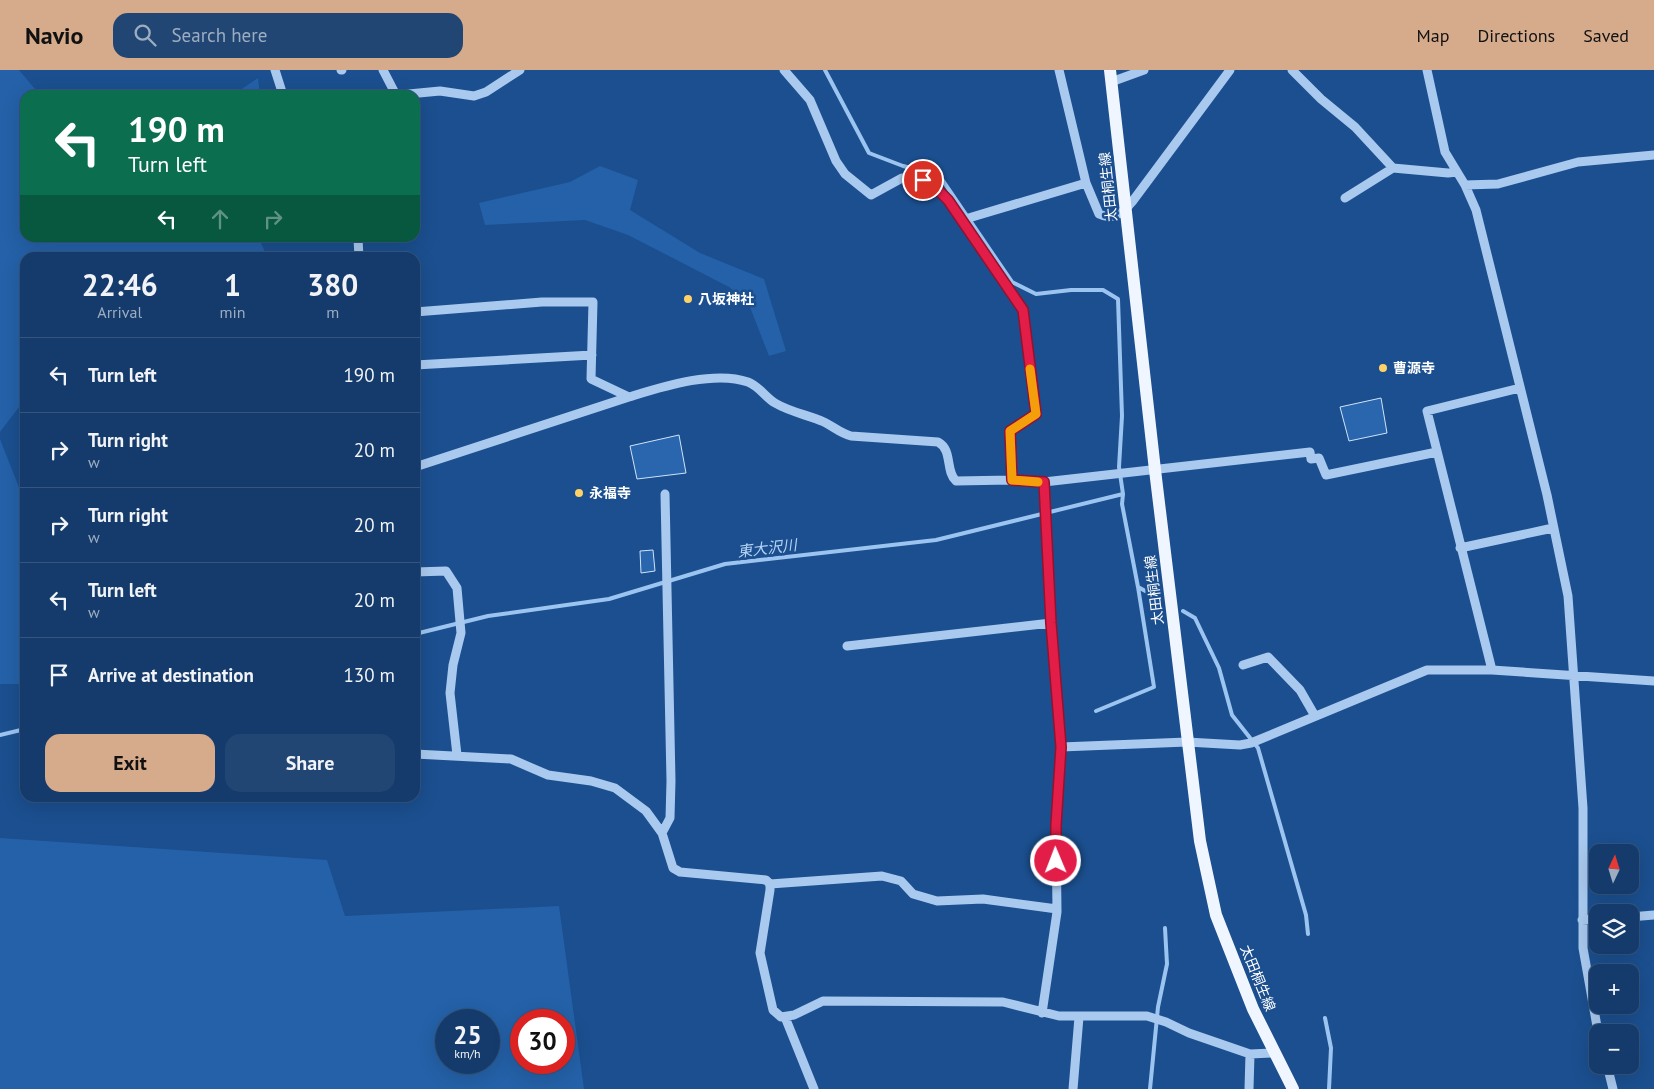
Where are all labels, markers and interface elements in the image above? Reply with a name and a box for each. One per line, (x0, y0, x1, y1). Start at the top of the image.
search box (113, 13, 463, 58)
text: Navio (25, 20, 83, 51)
icon: search (131, 21, 159, 49)
text: Search here (171, 23, 267, 47)
text: Map (1417, 24, 1449, 47)
text: Directions (1477, 24, 1555, 47)
text: Saved (1583, 24, 1629, 47)
text: 190 m (128, 106, 225, 152)
icon: left (45, 110, 110, 175)
text: Turn left (128, 150, 207, 178)
street label: 太田桐生線 (1095, 151, 1121, 223)
pin (902, 159, 944, 201)
icon: arrive (909, 166, 937, 194)
icon: left (153, 205, 181, 233)
icon: ahead (206, 205, 234, 233)
icon: right (259, 205, 287, 233)
text: 22:46 (82, 265, 158, 304)
text: 1 (224, 265, 241, 304)
text: 380 (307, 265, 358, 304)
place label: 八坂神社 (698, 290, 754, 308)
marker: 八坂神社 (682, 293, 694, 305)
text: Arrival (97, 302, 142, 322)
text: min (220, 302, 246, 322)
text: m (326, 302, 339, 322)
place label: 曹源寺 (1393, 359, 1435, 377)
icon: left (45, 361, 73, 389)
marker: 曹源寺 (1377, 362, 1389, 374)
text: Turn left (88, 363, 157, 387)
text: 190 m (343, 363, 395, 387)
text: Turn right (88, 428, 168, 452)
icon: right (45, 436, 73, 464)
text: 20 m (354, 438, 395, 462)
text: w (88, 452, 100, 472)
place label: 永福寺 (589, 484, 631, 502)
marker: 永福寺 (573, 487, 585, 499)
text: Turn right (88, 503, 168, 527)
icon: right (45, 511, 73, 539)
text: 20 m (354, 513, 395, 537)
text: w (88, 527, 100, 547)
water label: 東大沢川 (736, 535, 800, 561)
street label: 太田桐生線 (1141, 554, 1167, 626)
text: Turn left (88, 578, 157, 602)
icon: left (45, 586, 73, 614)
text: 20 m (354, 588, 395, 612)
text: w (88, 602, 100, 622)
icon: arrive (45, 661, 73, 689)
text: Arrive at destination (88, 663, 254, 687)
text: 130 m (343, 663, 395, 687)
button: Exit (45, 734, 215, 792)
button: Share (225, 734, 395, 792)
position arrow (1029, 834, 1081, 886)
north arrow (1589, 844, 1639, 894)
map controls (1589, 844, 1639, 1074)
button: layers (1589, 904, 1639, 954)
street label: 太田桐生線 (1237, 942, 1279, 1014)
button: + (1589, 964, 1639, 1014)
speed limit sign: 30 (510, 1009, 575, 1074)
text: 25 (453, 1019, 482, 1051)
button: − (1589, 1024, 1639, 1074)
text: km/h (454, 1046, 481, 1061)

